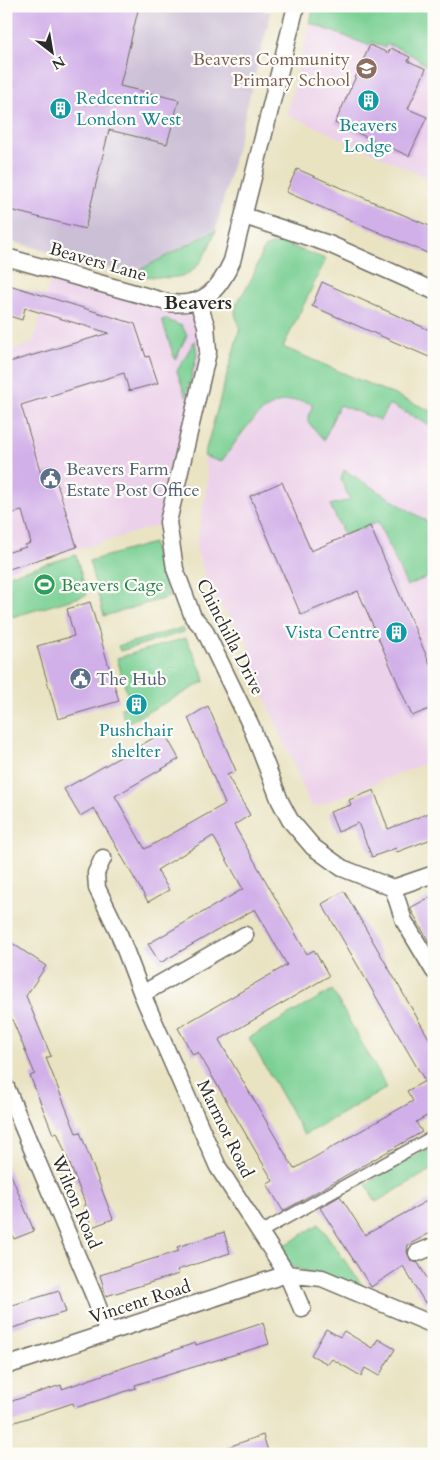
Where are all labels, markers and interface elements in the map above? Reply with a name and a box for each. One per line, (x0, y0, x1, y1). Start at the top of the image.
north arrow (28, 28, 78, 78)
place label: Beavers Community Primary School (193, 47, 350, 93)
text: N (48, 51, 69, 74)
school or university icon: Beavers Community Primary School (354, 57, 378, 81)
place label: Redcentric London West (76, 86, 181, 132)
building icon: Beavers Lodge (356, 88, 380, 112)
building icon: Redcentric London West (48, 96, 72, 120)
place label: Beavers Lodge (339, 113, 397, 159)
street label: Beavers Lane (47, 236, 149, 288)
district label: Beavers (164, 289, 232, 316)
place label: Beavers Farm Estate Post Office (66, 457, 200, 503)
public building icon: Beavers Farm Estate Post Office (38, 467, 62, 491)
sports icon: Beavers Cage (33, 573, 57, 597)
place label: Beavers Cage (61, 573, 164, 598)
street label: Chinchilla Drive (190, 575, 270, 699)
place label: Vista Centre (285, 620, 380, 645)
building icon: Vista Centre (384, 620, 408, 644)
public building icon: The Hub (68, 667, 92, 691)
place label: The Hub (96, 667, 167, 692)
building icon: Pushchair shelter (124, 693, 148, 717)
place label: Pushchair shelter (99, 718, 173, 764)
street label: Marmot Road (190, 1076, 260, 1183)
street label: Wilton Road (45, 1150, 107, 1253)
street label: Vincent Road (86, 1274, 194, 1330)

